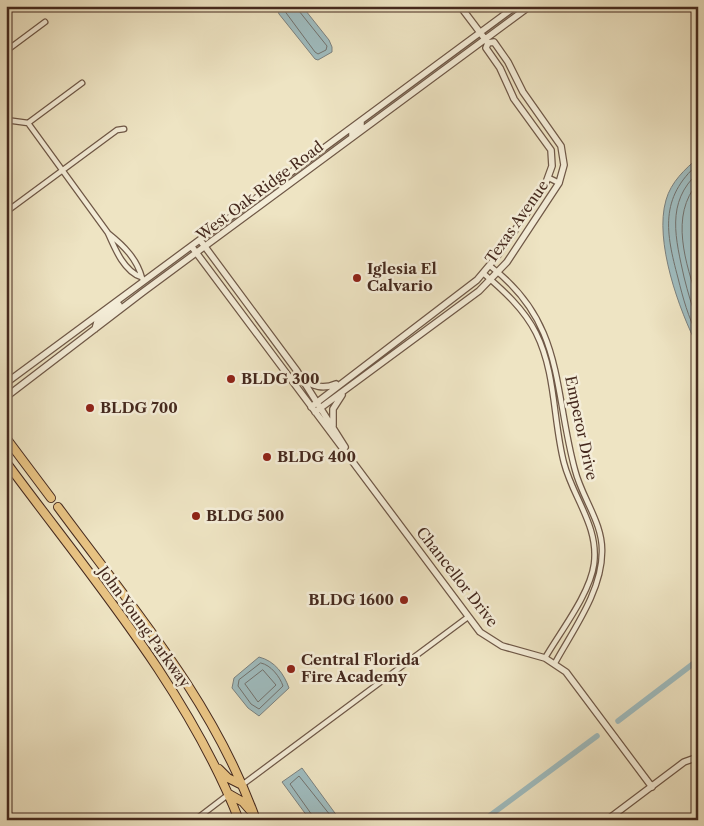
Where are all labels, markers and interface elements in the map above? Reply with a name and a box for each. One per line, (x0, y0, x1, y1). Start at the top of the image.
street label: West Oak Ridge Road (192, 137, 327, 245)
street label: Texas Avenue (481, 176, 552, 267)
place label: Iglesia El Calvario (367, 259, 437, 295)
marker: Iglesia El Calvario (351, 272, 363, 284)
place label: BLDG 300 (241, 369, 320, 388)
marker: BLDG 300 (225, 373, 237, 385)
street label: Emperor Drive (561, 374, 602, 482)
place label: BLDG 700 (100, 398, 178, 417)
marker: BLDG 700 (84, 402, 96, 414)
place label: BLDG 400 (277, 447, 356, 466)
marker: BLDG 400 (261, 451, 273, 463)
place label: BLDG 500 (206, 506, 284, 525)
marker: BLDG 500 (190, 510, 202, 522)
street label: Chancellor Drive (412, 523, 502, 630)
street label: John Young Parkway (93, 561, 195, 692)
place label: BLDG 1600 (308, 590, 394, 609)
marker: BLDG 1600 (398, 594, 410, 606)
place label: Central Florida Fire Academy (301, 650, 420, 686)
marker: Central Florida Fire Academy (285, 663, 297, 675)

